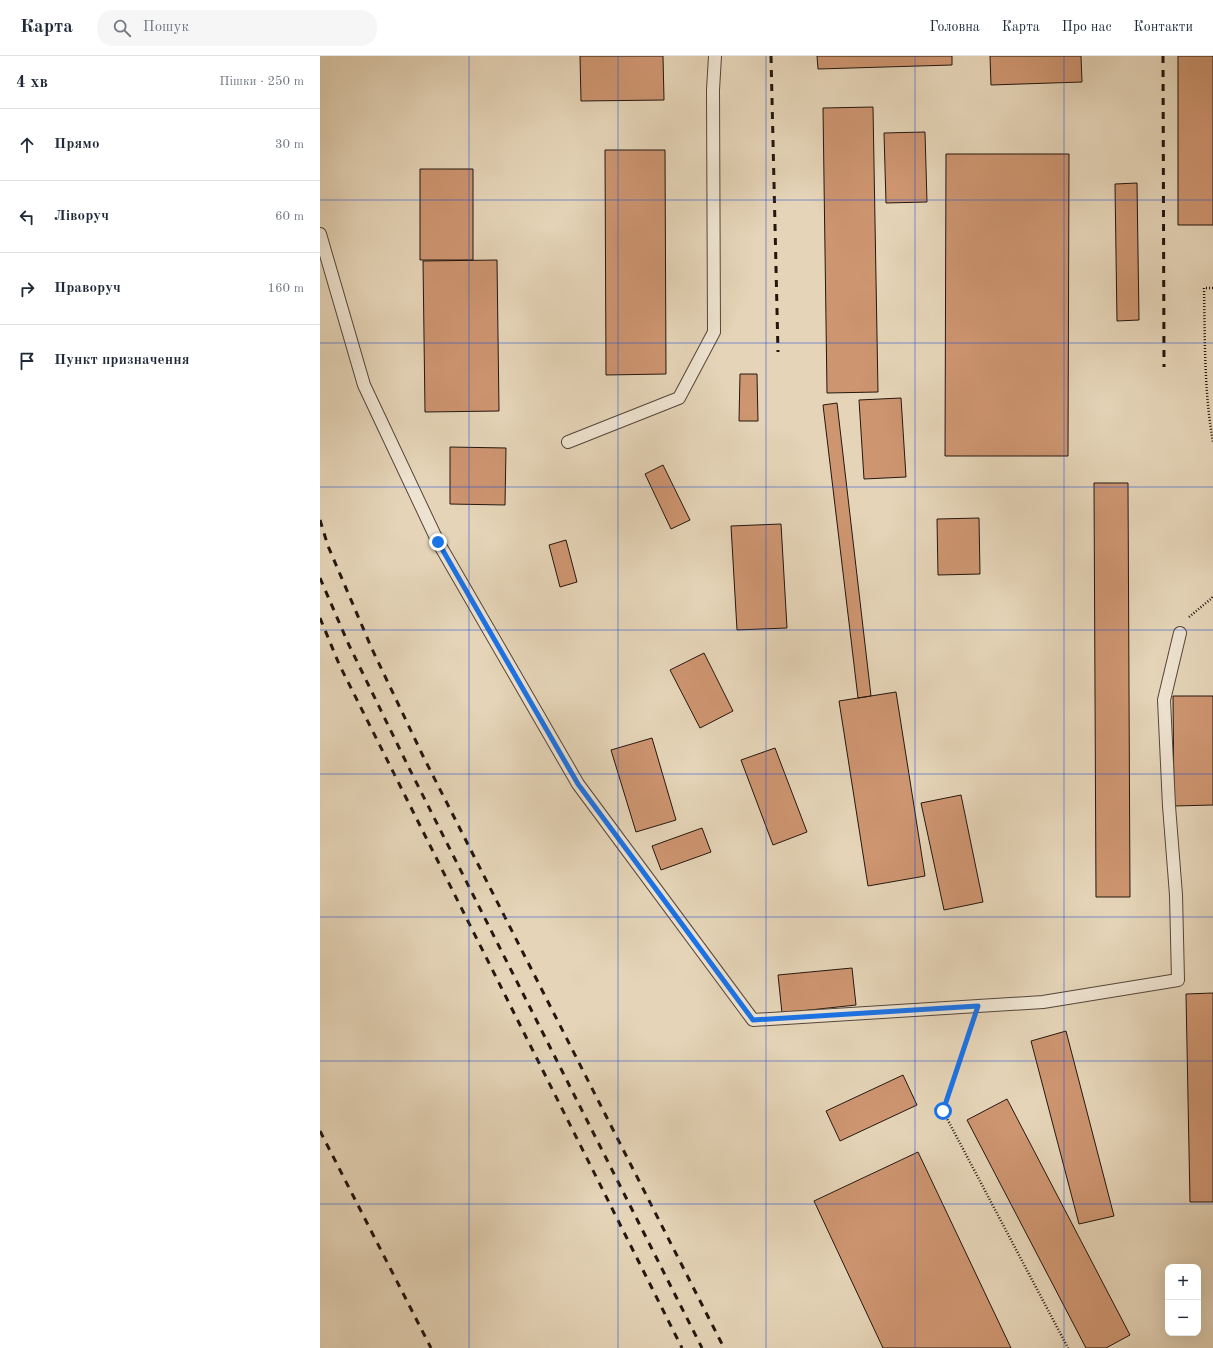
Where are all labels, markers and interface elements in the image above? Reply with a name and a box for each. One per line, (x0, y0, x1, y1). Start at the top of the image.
search box (97, 10, 377, 46)
icon: search (111, 17, 133, 39)
text: Карта (20, 18, 73, 37)
text: Пошук (143, 20, 189, 35)
text: Головна (929, 20, 980, 34)
text: Карта (1002, 20, 1040, 34)
text: Про нас (1062, 20, 1112, 34)
text: Контакти (1134, 20, 1193, 34)
text: 4 хв (16, 74, 48, 91)
text: Пішки · 250 m (219, 75, 304, 88)
icon: ahead (16, 134, 38, 156)
text: Прямо (54, 137, 100, 152)
text: 30 m (275, 138, 304, 151)
icon: left (16, 206, 38, 228)
text: Ліворуч (54, 209, 109, 224)
text: 60 m (275, 210, 304, 223)
icon: right (16, 278, 38, 300)
text: Праворуч (54, 281, 121, 296)
text: 160 m (267, 282, 304, 295)
icon: arrive (16, 350, 38, 372)
text: Пункт призначення (54, 353, 190, 368)
route end (429, 533, 447, 551)
route start (934, 1102, 952, 1120)
map controls (1165, 1264, 1201, 1336)
button: + (1165, 1264, 1201, 1300)
button: − (1165, 1300, 1201, 1336)

